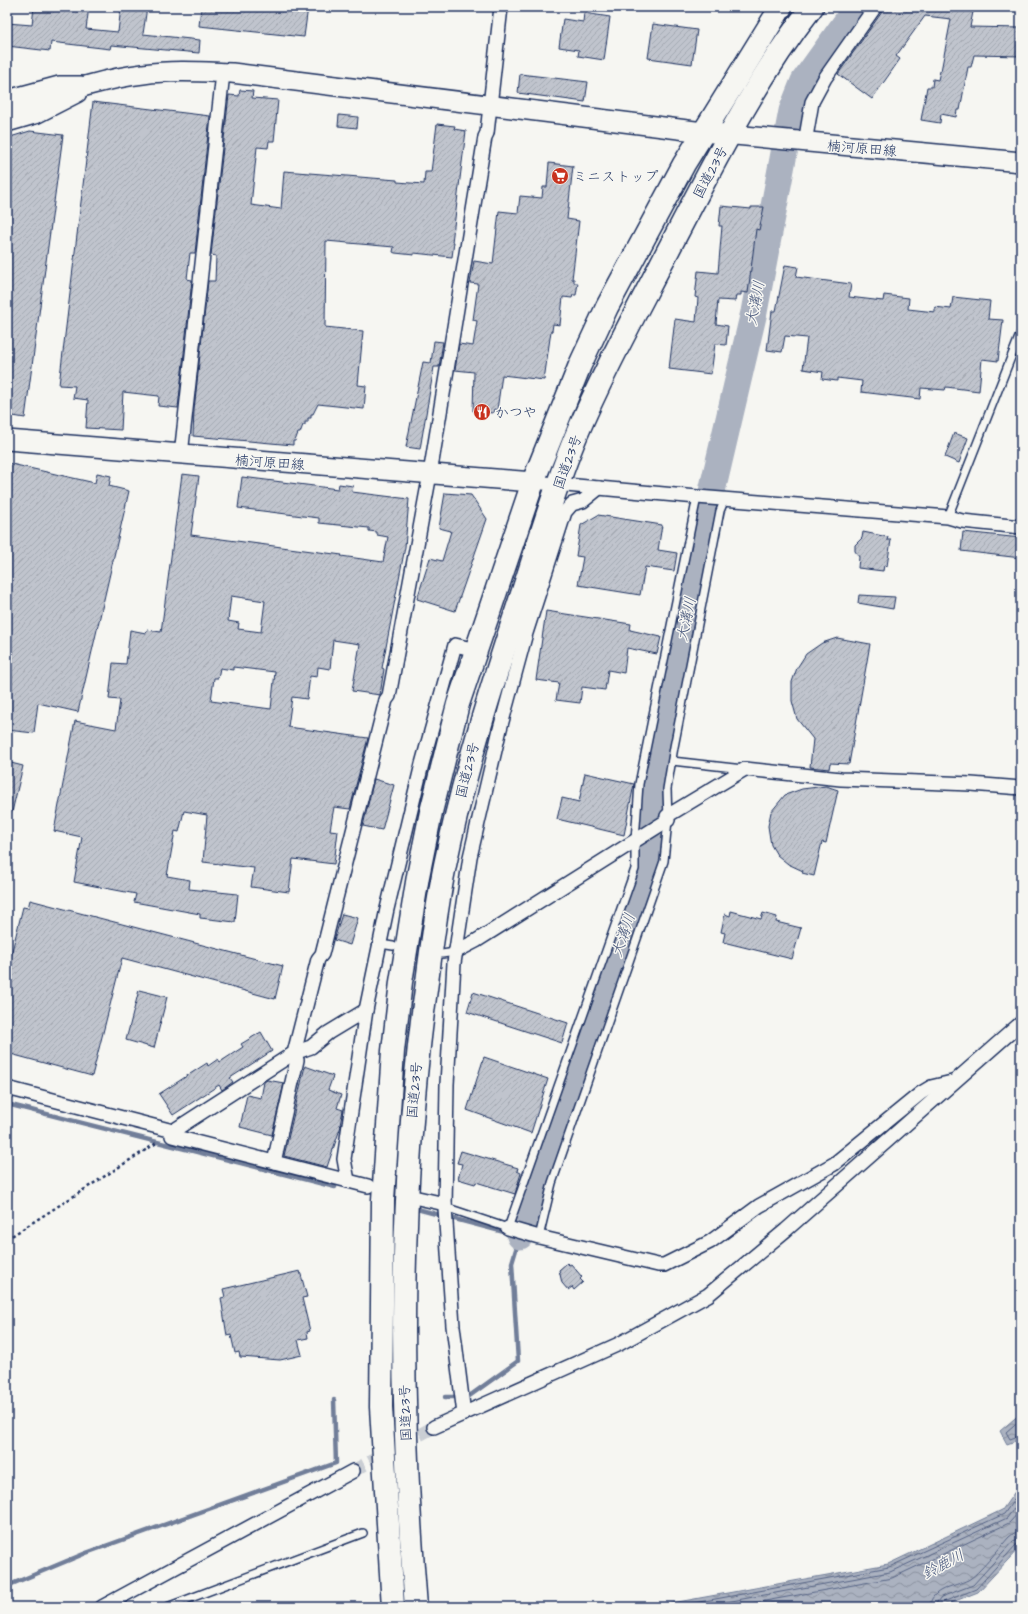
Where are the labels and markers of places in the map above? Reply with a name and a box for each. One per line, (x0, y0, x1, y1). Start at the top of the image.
supermarket icon: ミニストップ (550, 166, 570, 186)
place label: ミニストップ (573, 167, 658, 187)
restaurant icon: かつや (472, 402, 492, 422)
place label: かつや (495, 403, 537, 423)

